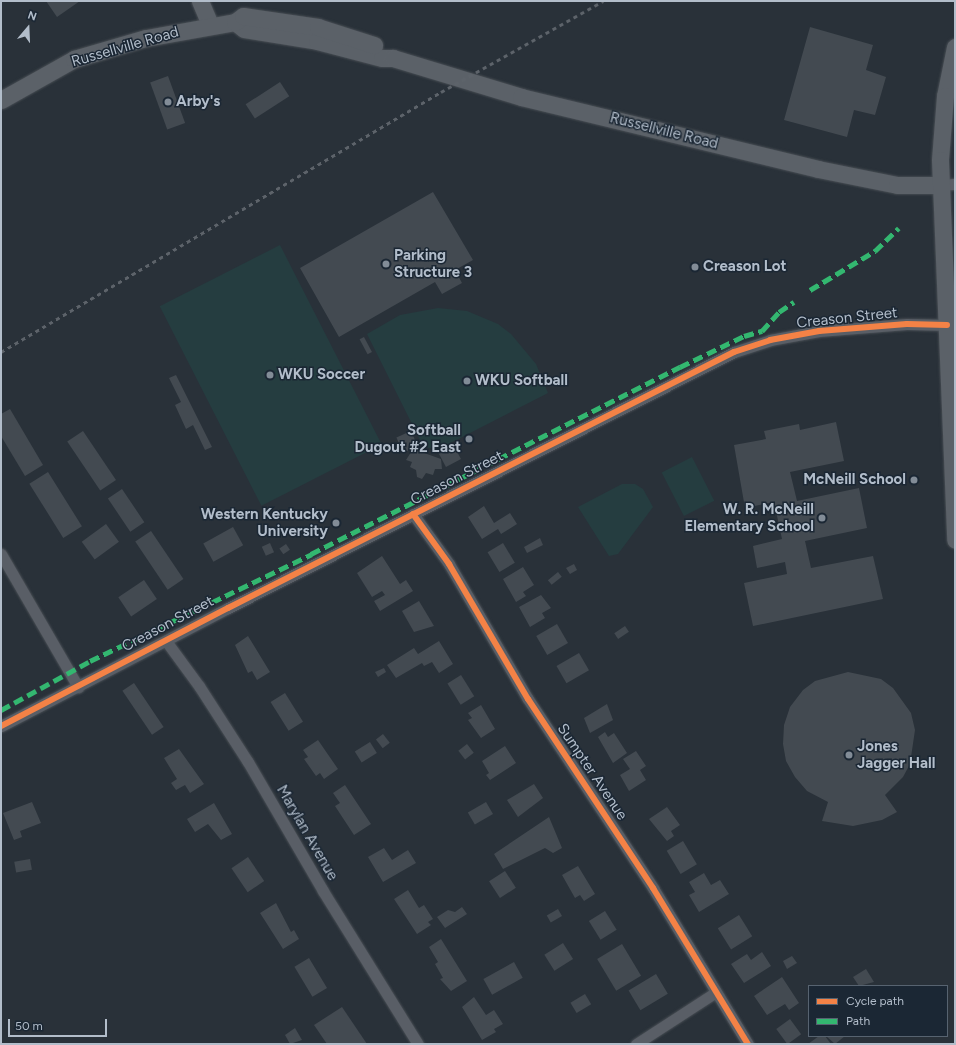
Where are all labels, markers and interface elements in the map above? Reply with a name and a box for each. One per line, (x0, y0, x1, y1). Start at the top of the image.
north arrow (8, 8, 48, 48)
text: N (26, 9, 38, 24)
street label: Russellville Road (69, 23, 181, 71)
place label: Arby's (176, 93, 220, 111)
marker: Arby's (163, 97, 173, 107)
street label: Russellville Road (608, 109, 720, 153)
place label: Parking Structure 3 (394, 246, 472, 281)
place label: Creason Lot (703, 258, 786, 276)
marker: Parking Structure 3 (381, 259, 391, 269)
marker: Creason Lot (690, 262, 700, 272)
street label: Creason Street (796, 304, 898, 332)
place label: WKU Soccer (278, 366, 365, 384)
marker: WKU Soccer (265, 370, 275, 380)
place label: WKU Softball (475, 372, 568, 390)
marker: WKU Softball (462, 376, 472, 386)
place label: Softball Dugout #2 East (355, 421, 461, 456)
marker: Softball Dugout #2 East (464, 434, 474, 444)
street label: Creason Street (408, 447, 506, 509)
place label: McNeill School (803, 471, 906, 489)
marker: McNeill School (909, 475, 919, 485)
place label: W. R. McNeill Elementary School (685, 500, 814, 535)
place label: Western Kentucky University (201, 505, 328, 540)
marker: W. R. McNeill Elementary School (817, 513, 827, 523)
marker: Western Kentucky University (331, 518, 341, 528)
street label: Creason Street (119, 592, 217, 656)
street label: Sumpter Avenue (553, 720, 631, 824)
place label: Jones Jagger Hall (857, 737, 935, 772)
marker: Jones Jagger Hall (844, 750, 854, 760)
street label: Marylan Avenue (272, 782, 342, 884)
legend (808, 985, 948, 1037)
text: Cycle path (846, 994, 904, 1008)
scale bar (10, 1011, 109, 1037)
text: Path (846, 1014, 870, 1028)
text: 50 m (15, 1019, 43, 1033)

